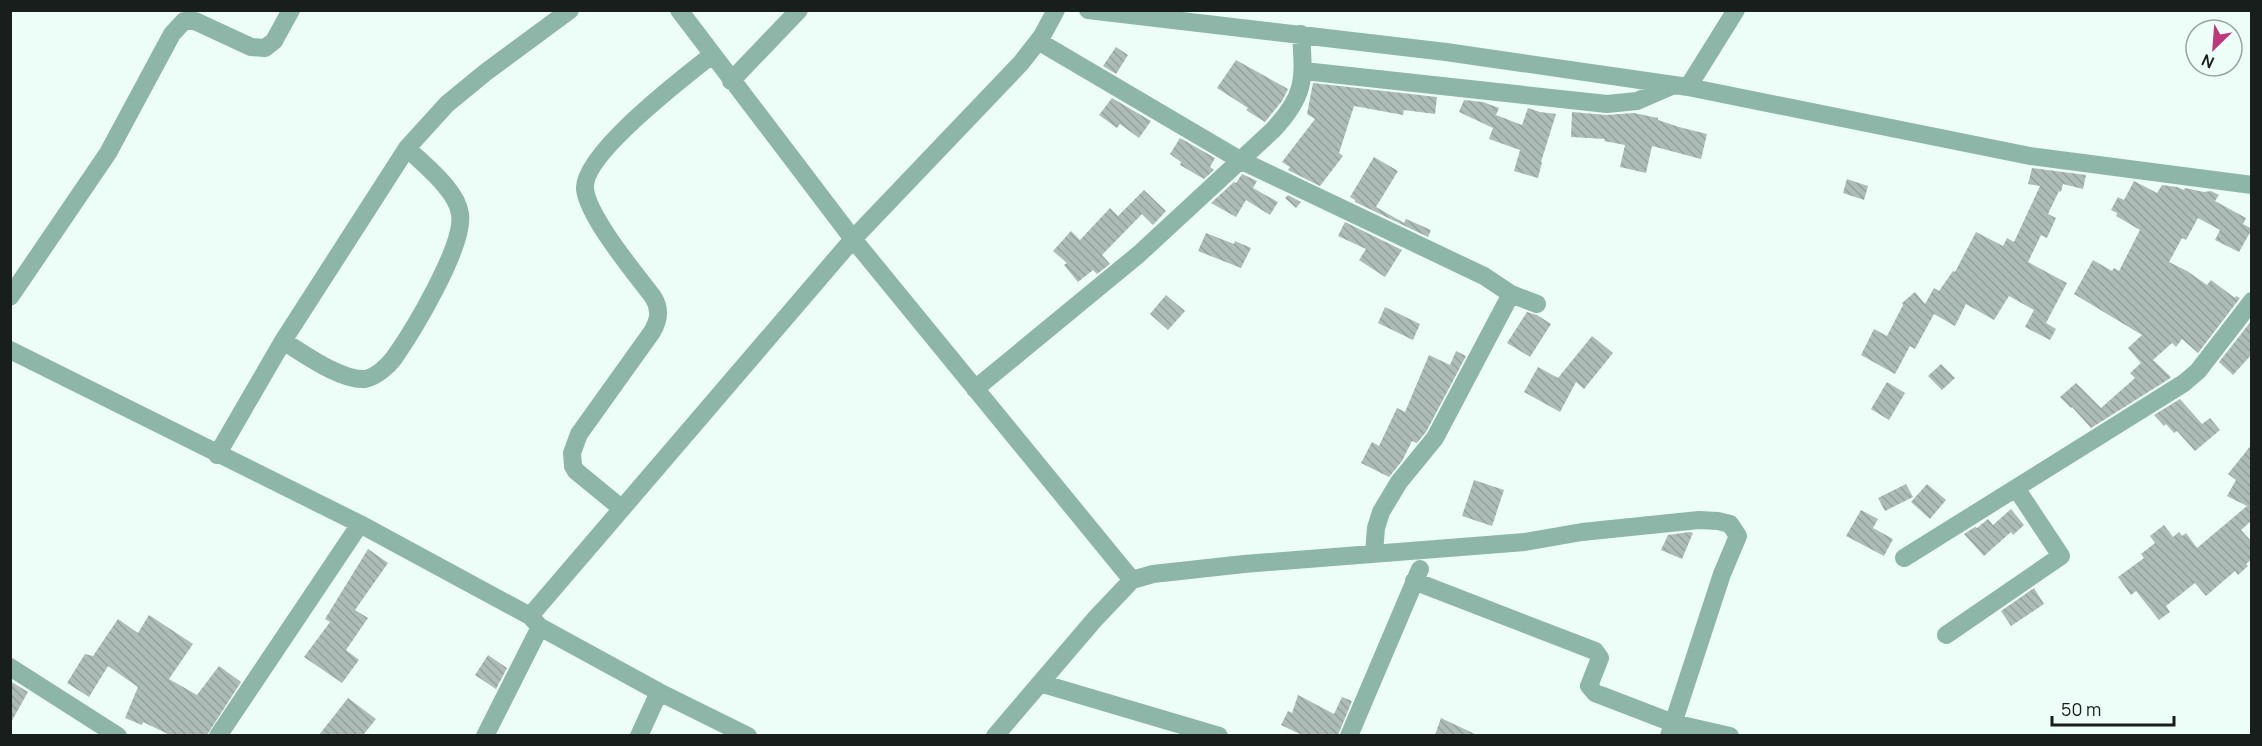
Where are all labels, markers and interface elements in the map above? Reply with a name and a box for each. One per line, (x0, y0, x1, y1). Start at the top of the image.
north arrow (2184, 18, 2244, 78)
text: N (2198, 49, 2218, 74)
scale bar (2052, 689, 2174, 727)
text: 50 m (2061, 697, 2101, 721)

